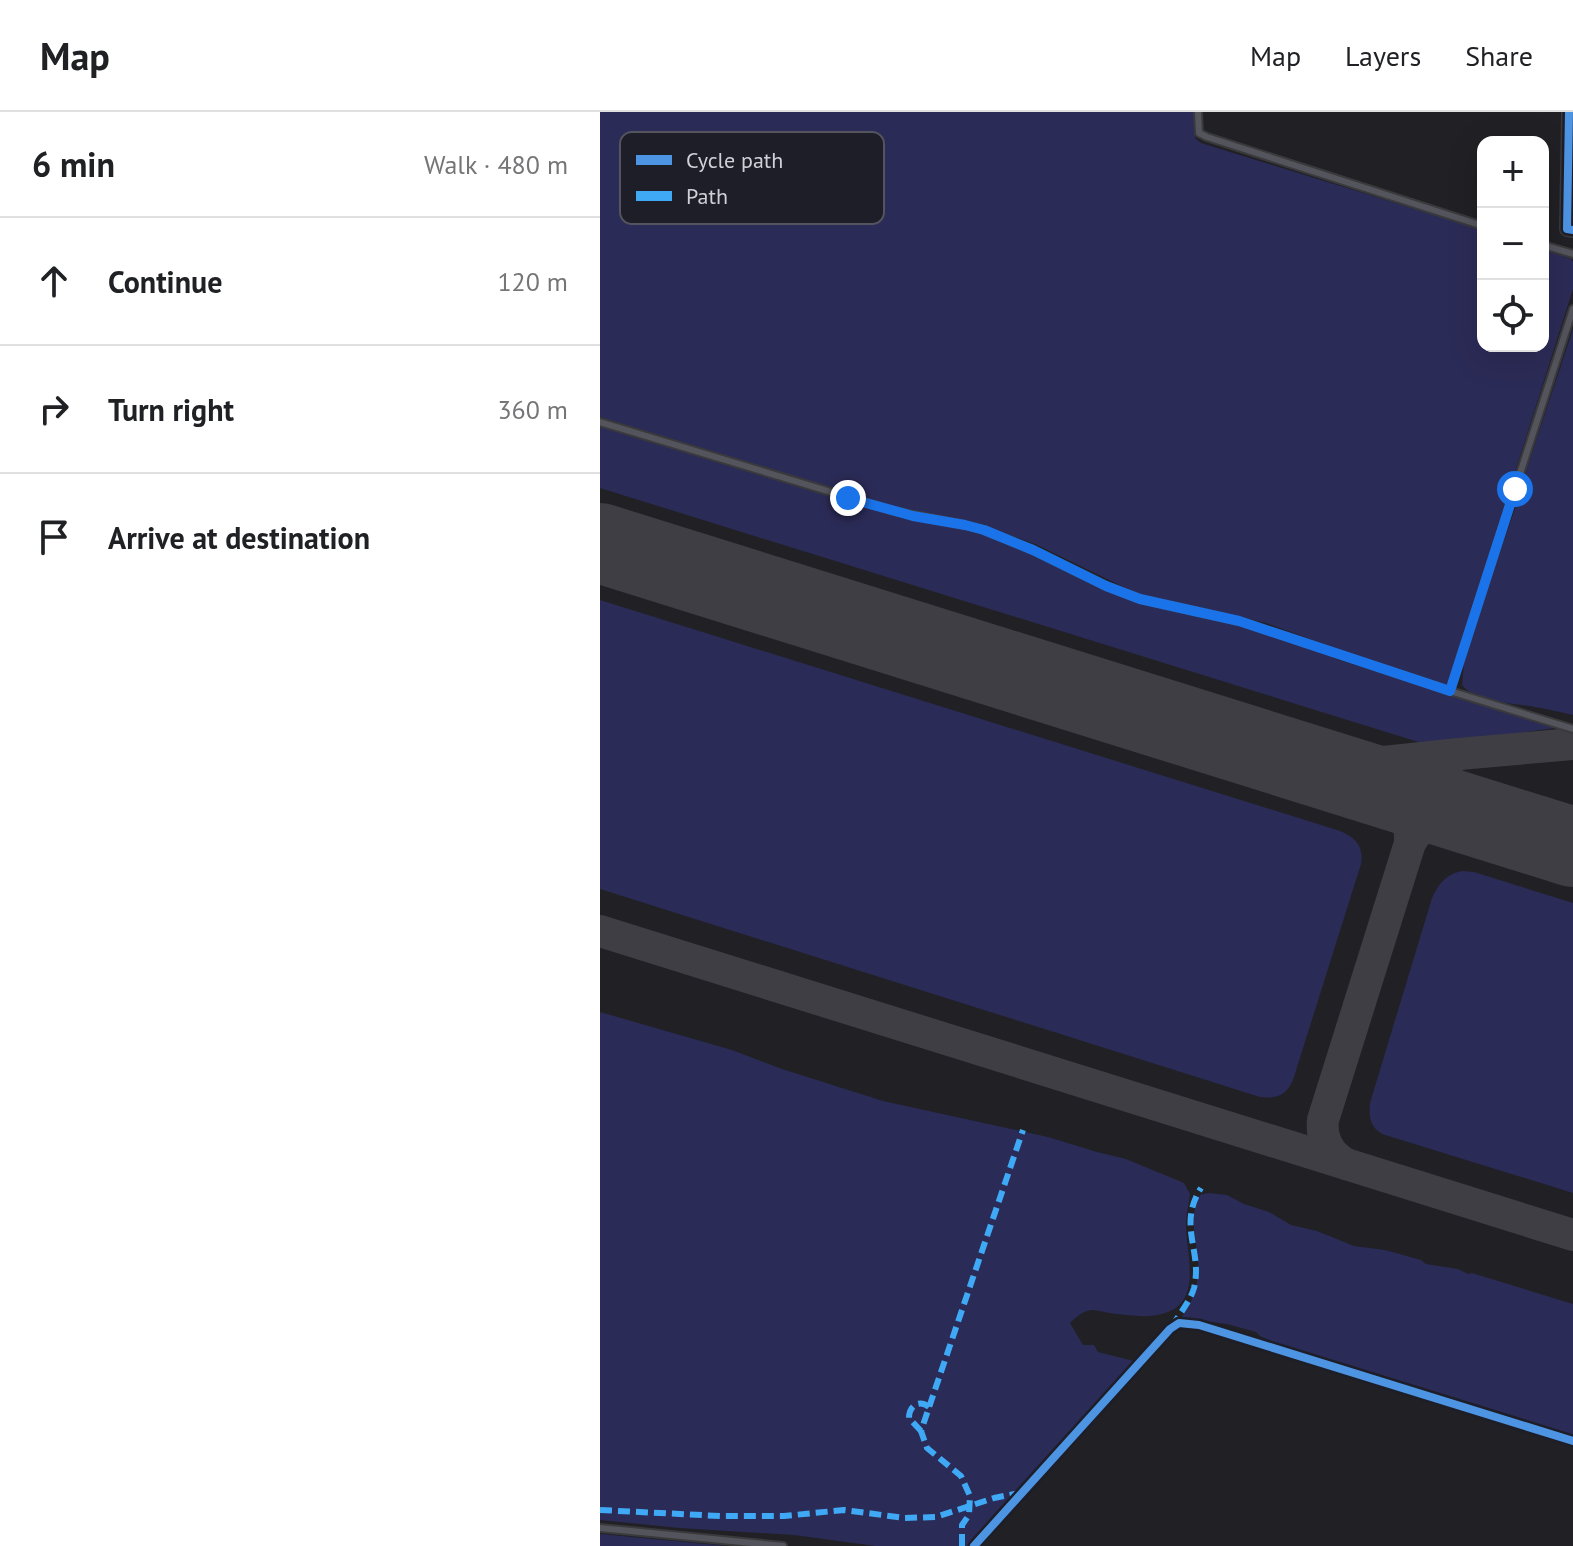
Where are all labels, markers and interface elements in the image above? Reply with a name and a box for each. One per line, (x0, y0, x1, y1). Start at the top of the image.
text: Map (40, 31, 110, 80)
text: Map (1250, 37, 1301, 74)
text: Layers (1345, 37, 1421, 74)
text: Share (1465, 37, 1533, 74)
legend (620, 132, 884, 224)
map controls (1477, 136, 1549, 352)
button: + (1477, 136, 1549, 208)
text: 6 min (32, 142, 115, 186)
text: Cycle path (686, 146, 783, 174)
text: Walk · 480 m (424, 148, 568, 181)
text: Path (686, 182, 728, 210)
button: − (1477, 208, 1549, 280)
icon: ahead (32, 259, 76, 303)
text: Continue (108, 262, 222, 301)
text: 120 m (497, 265, 568, 298)
button: locate (1477, 280, 1549, 352)
icon: right (32, 387, 76, 431)
text: Turn right (108, 390, 234, 429)
text: 360 m (497, 393, 568, 426)
route start (1497, 471, 1533, 507)
route end (830, 480, 866, 516)
icon: arrive (32, 515, 76, 559)
text: Arrive at destination (108, 518, 370, 557)

